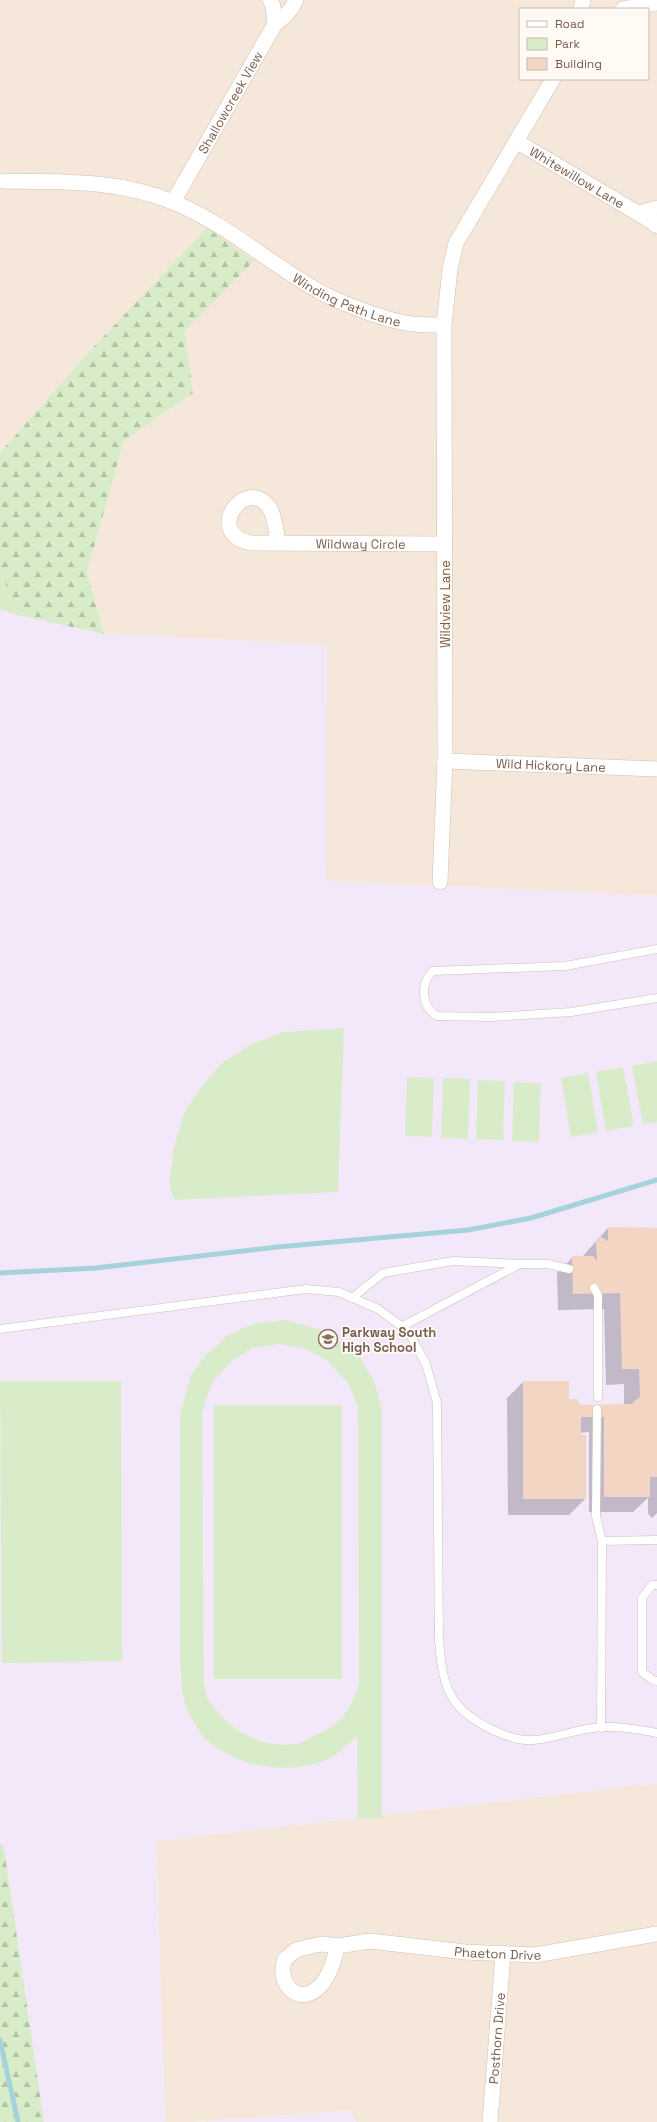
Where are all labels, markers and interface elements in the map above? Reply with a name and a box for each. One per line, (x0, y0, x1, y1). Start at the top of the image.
legend (519, 8, 649, 80)
text: Road (555, 16, 584, 32)
text: Park (555, 36, 580, 52)
street label: Shallowcreek View (195, 48, 267, 157)
text: Building (555, 56, 602, 72)
street label: Whitewillow Lane (526, 143, 628, 212)
street label: Winding Path Lane (289, 270, 403, 331)
street label: Wildway Circle (316, 535, 406, 553)
street label: Wildview Lane (437, 560, 454, 648)
street label: Wild Hickory Lane (496, 755, 606, 776)
place label: Parkway South High School (342, 1324, 436, 1356)
school or university icon: Parkway South High School (317, 1328, 339, 1350)
street label: Phaeton Drive (453, 1943, 542, 1964)
street label: Posthorn Drive (485, 1992, 509, 2085)

